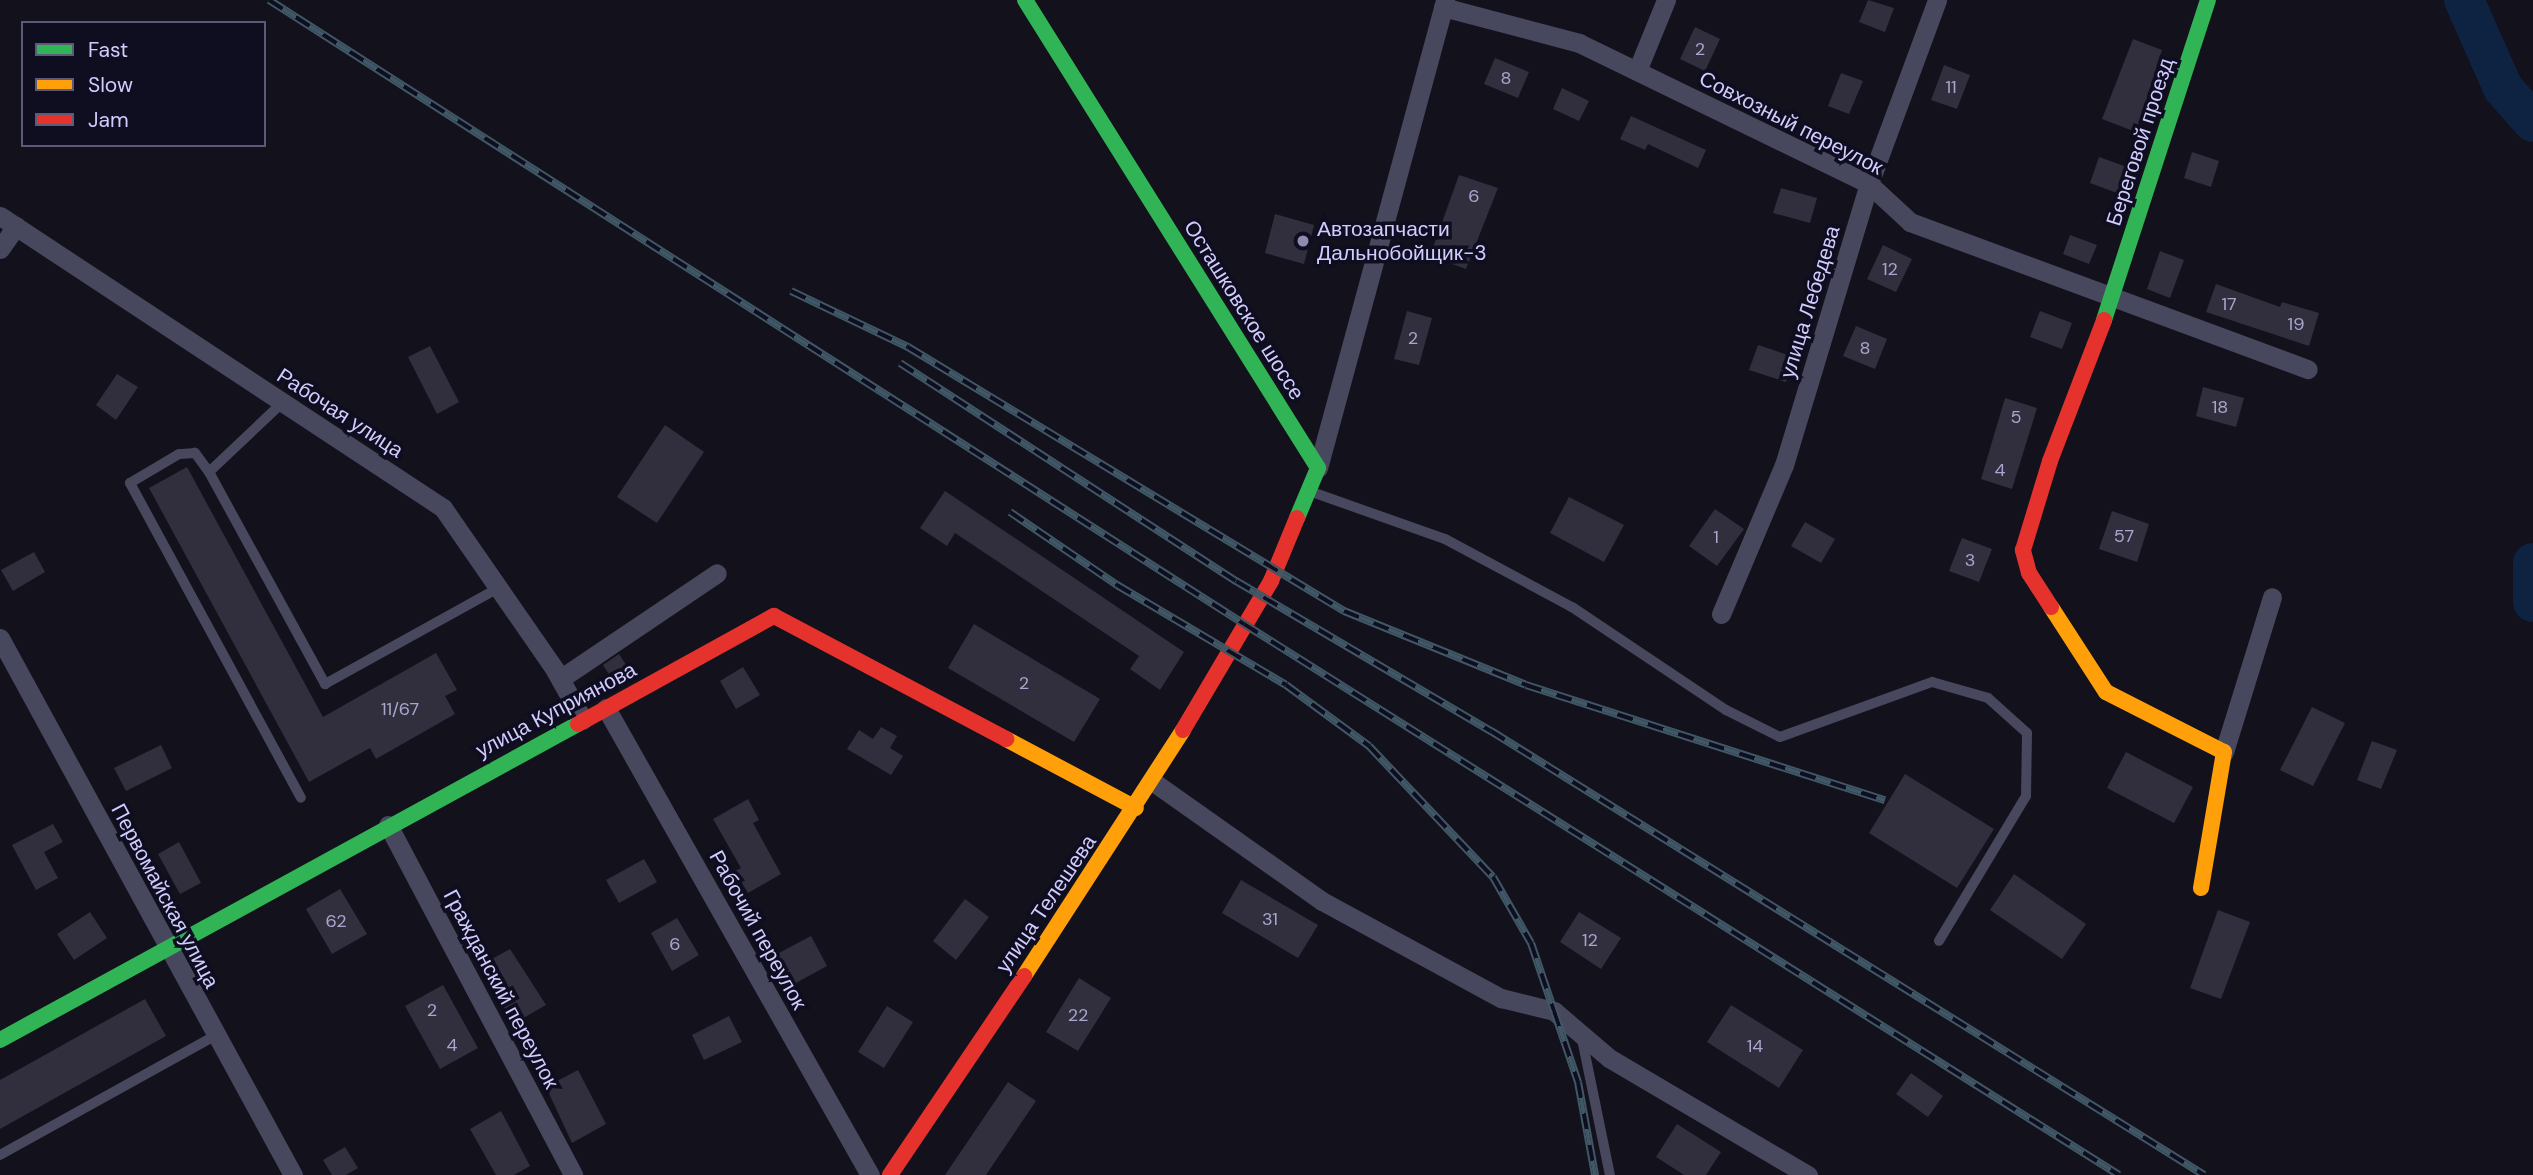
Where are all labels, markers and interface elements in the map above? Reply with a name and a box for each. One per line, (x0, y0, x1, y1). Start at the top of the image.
legend (21, 21, 266, 147)
text: Fast (88, 36, 128, 64)
house number: 2 (1695, 38, 1705, 60)
street label: Береговой проезд (2101, 55, 2179, 229)
street label: Совхозный переулок (1695, 66, 1887, 180)
house number: 8 (1501, 67, 1511, 89)
text: Slow (88, 71, 133, 99)
house number: 11 (1945, 76, 1957, 98)
text: Jam (88, 106, 129, 134)
house number: 6 (1468, 185, 1480, 207)
street label: Осташковское шоссе (1179, 216, 1309, 404)
place label: Автозапчасти Дальнобойщик-3 (1317, 216, 1487, 266)
street label: улица Лебедева (1775, 223, 1845, 381)
marker: Автозапчасти Дальнобойщик-3 (1295, 233, 1311, 249)
house number: 12 (1882, 258, 1898, 280)
house number: 17 (2221, 293, 2237, 315)
house number: 19 (2288, 313, 2304, 335)
house number: 2 (1408, 327, 1418, 349)
house number: 8 (1860, 337, 1870, 359)
street label: Рабочая улица (272, 363, 408, 463)
house number: 18 (2212, 396, 2228, 418)
house number: 5 (2011, 406, 2021, 428)
house number: 4 (1995, 459, 2005, 481)
house number: 57 (2114, 525, 2134, 547)
house number: 1 (1713, 526, 1719, 548)
house number: 3 (1965, 549, 1975, 571)
street label: улица Куприянова (471, 657, 641, 763)
house number: 2 (1019, 672, 1029, 694)
house number: 11/67 (381, 698, 419, 720)
street label: Первомайская улица (106, 799, 224, 993)
street label: улица Телешева (991, 830, 1101, 978)
street label: Рабочий переулок (704, 846, 812, 1014)
street label: Гражданский переулок (438, 885, 564, 1093)
house number: 31 (1262, 908, 1278, 930)
house number: 62 (325, 910, 347, 932)
house number: 12 (1582, 929, 1598, 951)
house number: 6 (669, 933, 681, 955)
house number: 2 (427, 999, 437, 1021)
house number: 22 (1068, 1004, 1088, 1026)
house number: 4 (447, 1034, 457, 1056)
house number: 14 (1747, 1035, 1763, 1057)

